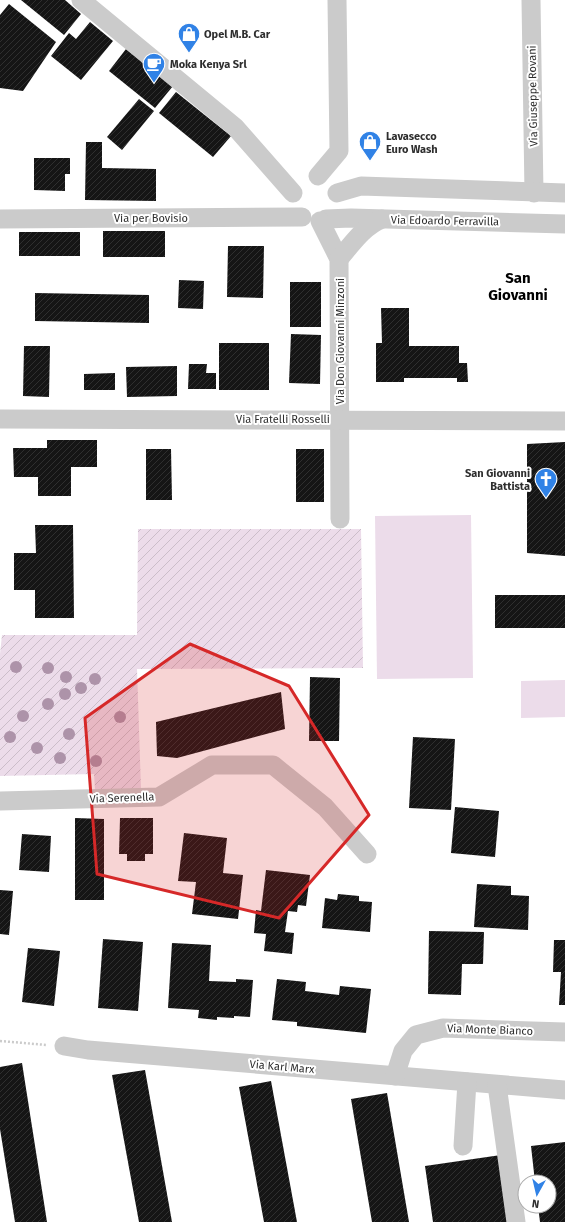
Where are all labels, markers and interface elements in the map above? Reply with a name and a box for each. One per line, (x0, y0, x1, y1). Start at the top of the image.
shop icon: Opel M.B. Car (176, 21, 202, 54)
place label: Opel M.B. Car (204, 28, 271, 41)
street label: Via Giuseppe Rovani (526, 45, 540, 147)
cafe icon: Moka Kenya Srl (141, 51, 167, 84)
place label: Moka Kenya Srl (170, 58, 248, 71)
shop icon: Lavasecco Euro Wash (357, 129, 383, 162)
place label: Lavasecco Euro Wash (386, 130, 438, 156)
street label: Via per Bovisio (114, 212, 188, 225)
street label: Via Edoardo Ferravilla (391, 214, 499, 228)
district label: San Giovanni (488, 269, 548, 304)
street label: Via Don Giovanni Minzoni (334, 278, 347, 404)
street label: Via Fratelli Rosselli (236, 413, 330, 426)
church icon: San Giovanni Battista (533, 466, 559, 499)
place label: San Giovanni Battista (465, 467, 530, 493)
street label: Via Serenella (89, 790, 155, 806)
street label: Via Monte Bianco (447, 1022, 533, 1038)
street label: Via Karl Marx (249, 1058, 316, 1076)
north arrow (517, 1174, 557, 1214)
text: N (531, 1196, 540, 1210)

